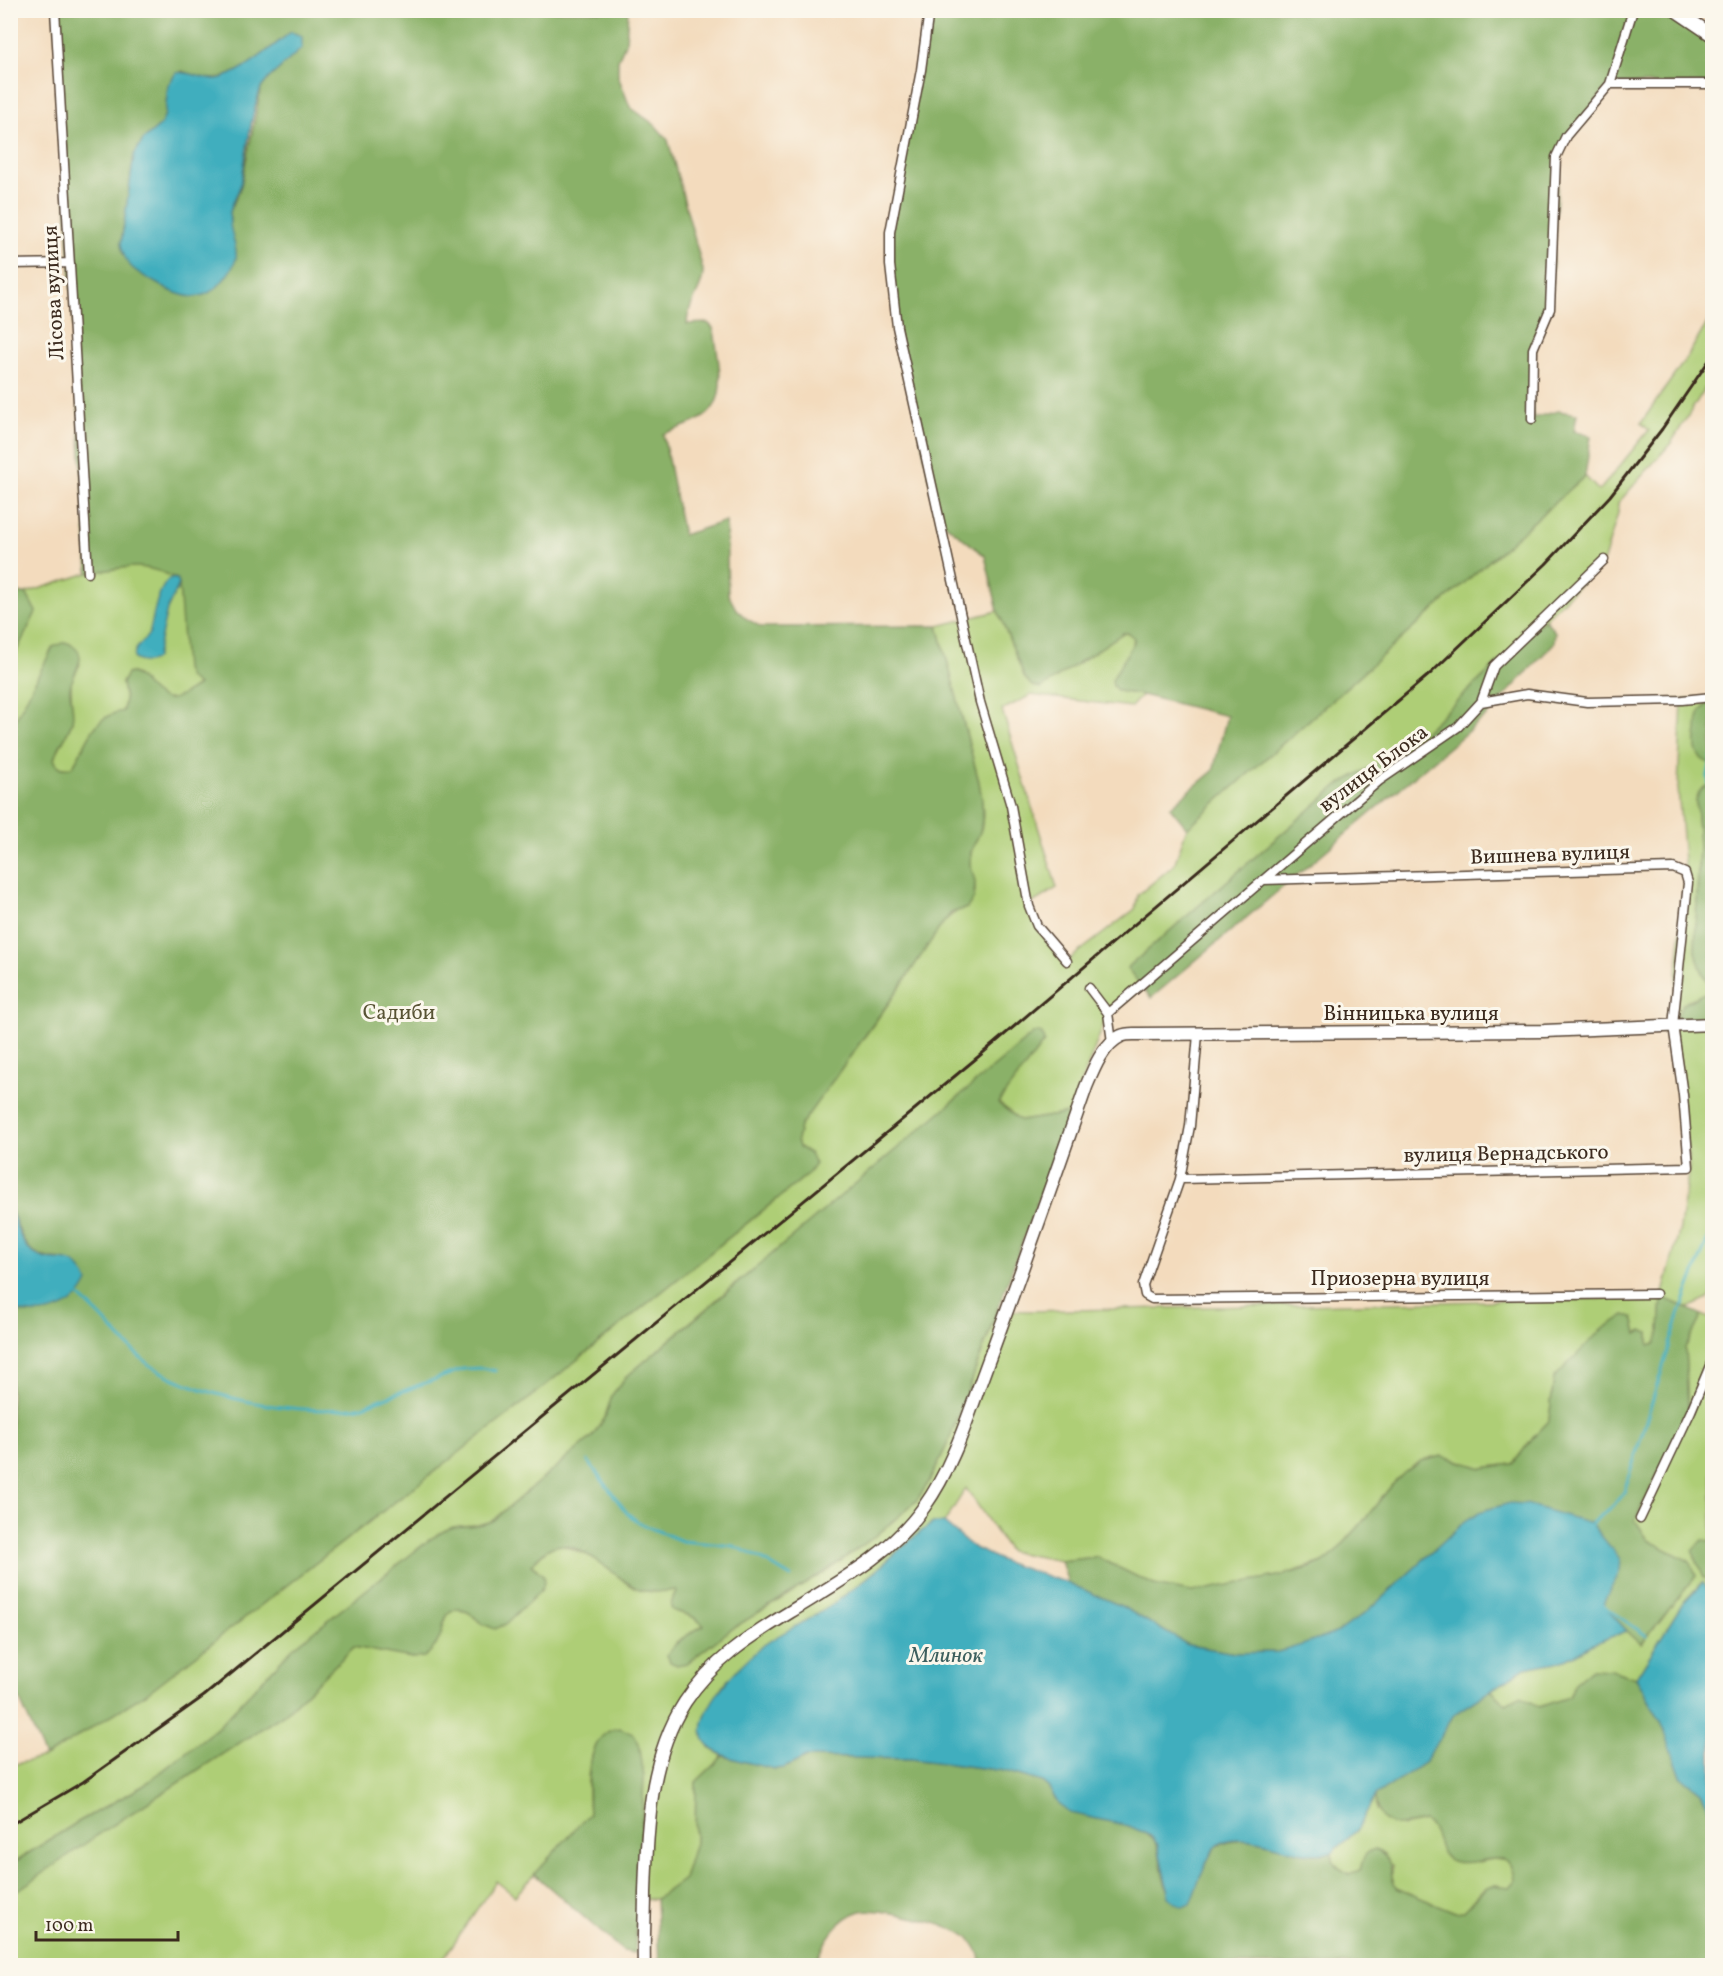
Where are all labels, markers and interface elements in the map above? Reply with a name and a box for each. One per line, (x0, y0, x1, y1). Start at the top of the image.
street label: Лісова вулиця (36, 225, 73, 361)
street label: вулиця Блока (1313, 718, 1435, 820)
street label: Вишнева вулиця (1470, 838, 1631, 873)
park label: Садиби (363, 999, 436, 1028)
street label: Вінницька вулиця (1323, 1000, 1499, 1029)
street label: вулиця Вернадського (1403, 1138, 1609, 1171)
street label: Приозерна вулиця (1311, 1265, 1489, 1294)
water label: Млинок (908, 1641, 983, 1672)
scale bar (36, 1904, 178, 1942)
text: 100 m (45, 1914, 94, 1939)

